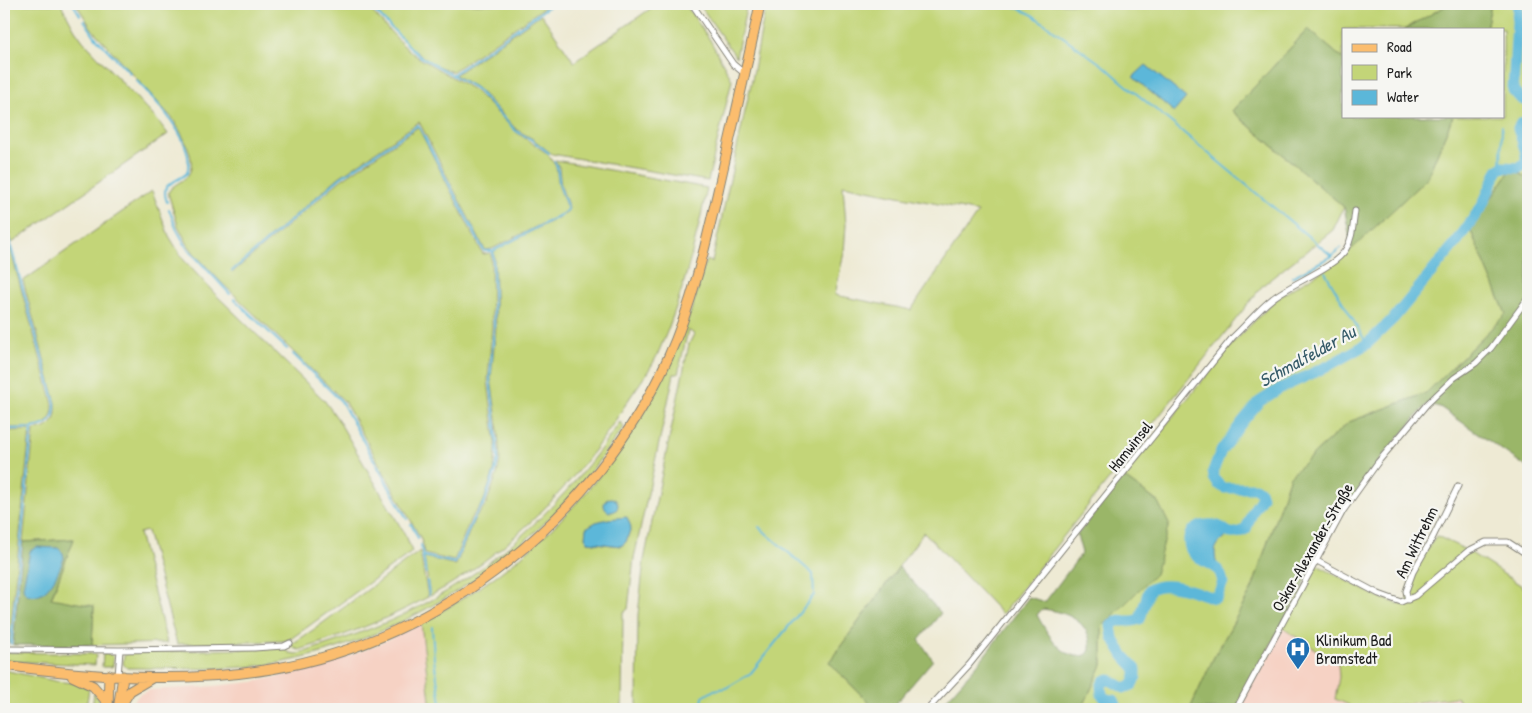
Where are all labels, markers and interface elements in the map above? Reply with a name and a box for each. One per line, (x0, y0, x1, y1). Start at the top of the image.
legend (1342, 28, 1504, 118)
text: Road (1387, 36, 1412, 57)
text: Park (1387, 62, 1412, 83)
text: Water (1387, 86, 1419, 107)
water label: Schmalfelder Au (1254, 318, 1361, 393)
street label: Hamwinsel (1103, 415, 1158, 476)
street label: Oskar-Alexander-Straße (1266, 478, 1358, 615)
street label: Am Wittrehm (1389, 502, 1443, 581)
place label: Klinikum Bad Bramstedt (1316, 629, 1391, 669)
hospital icon: Klinikum Bad Bramstedt (1285, 636, 1311, 670)

